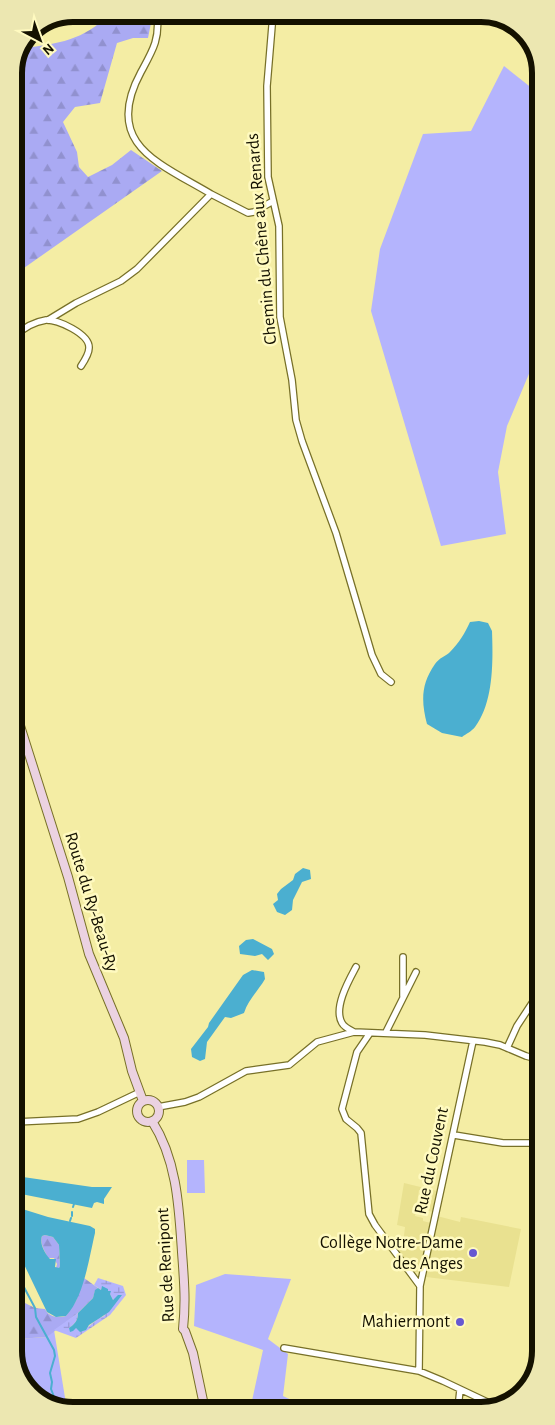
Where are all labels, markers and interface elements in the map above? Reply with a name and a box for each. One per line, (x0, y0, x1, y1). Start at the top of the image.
north arrow (15, 15, 65, 65)
text: N (40, 41, 56, 58)
street label: Chemin du Chêne aux Renards (244, 133, 280, 345)
street label: Route du Ry-Beau-Ry (61, 830, 121, 974)
street label: Rue du Couvent (412, 1106, 452, 1216)
street label: Rue de Renipont (154, 1207, 178, 1323)
place label: Collège Notre-Dame des Anges (320, 1234, 463, 1273)
marker: Collège Notre-Dame des Anges (467, 1247, 479, 1259)
place label: Mahiermont (362, 1313, 450, 1331)
marker: Mahiermont (454, 1316, 466, 1328)

